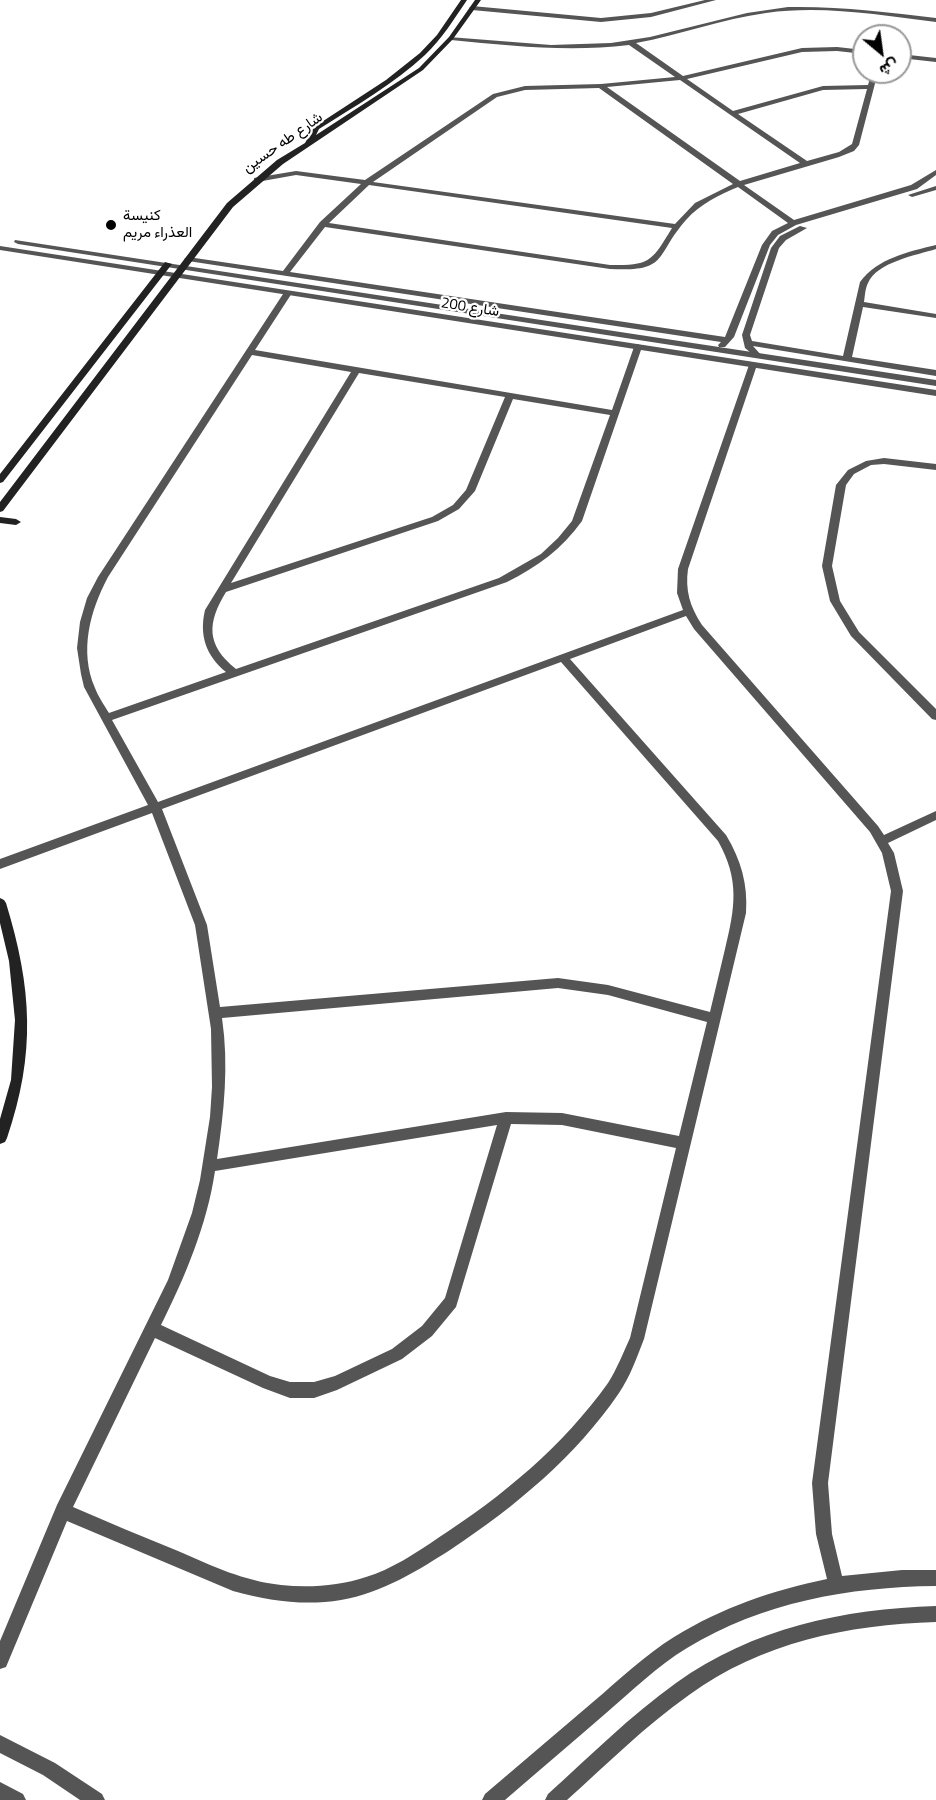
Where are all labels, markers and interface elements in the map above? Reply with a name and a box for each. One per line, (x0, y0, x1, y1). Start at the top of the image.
north arrow (852, 24, 912, 84)
text: ش (876, 53, 904, 83)
street label: شارع طه حسين (239, 109, 327, 177)
place label: كنيسة العذراء مريم (123, 207, 192, 242)
marker: كنيسة العذراء مريم (104, 218, 118, 232)
street label: شارع 200 (440, 295, 500, 321)

